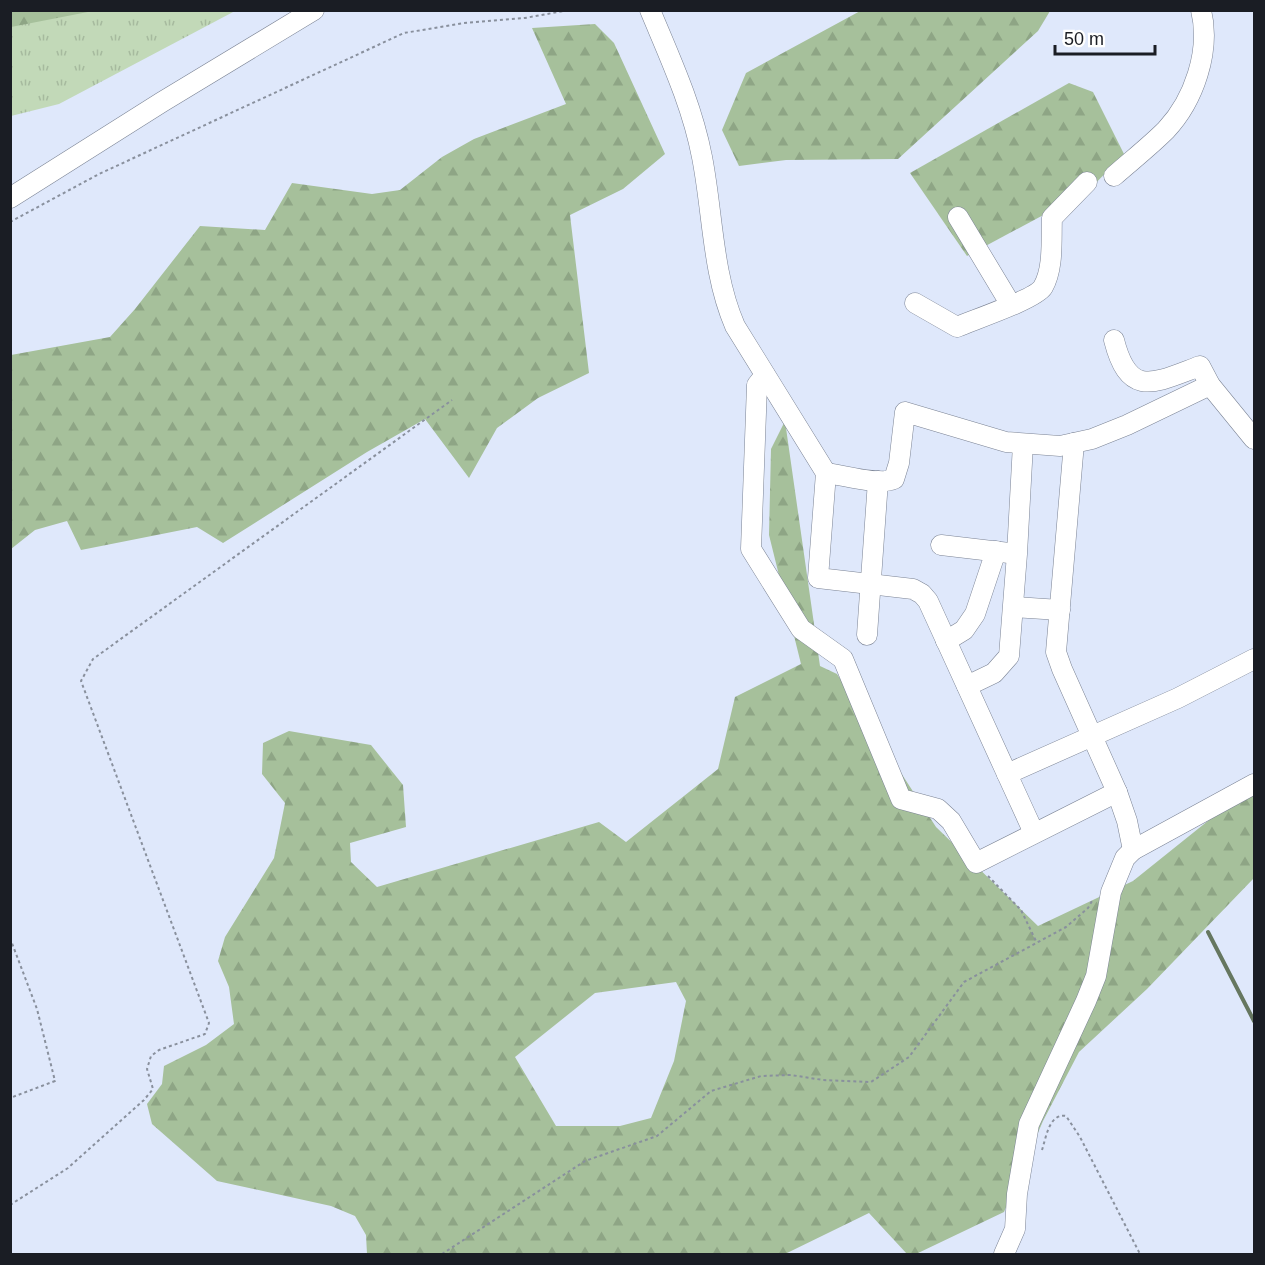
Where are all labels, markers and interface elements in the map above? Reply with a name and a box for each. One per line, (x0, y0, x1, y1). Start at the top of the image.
scale bar (1055, 18, 1156, 56)
text: 50 m (1064, 29, 1104, 49)

